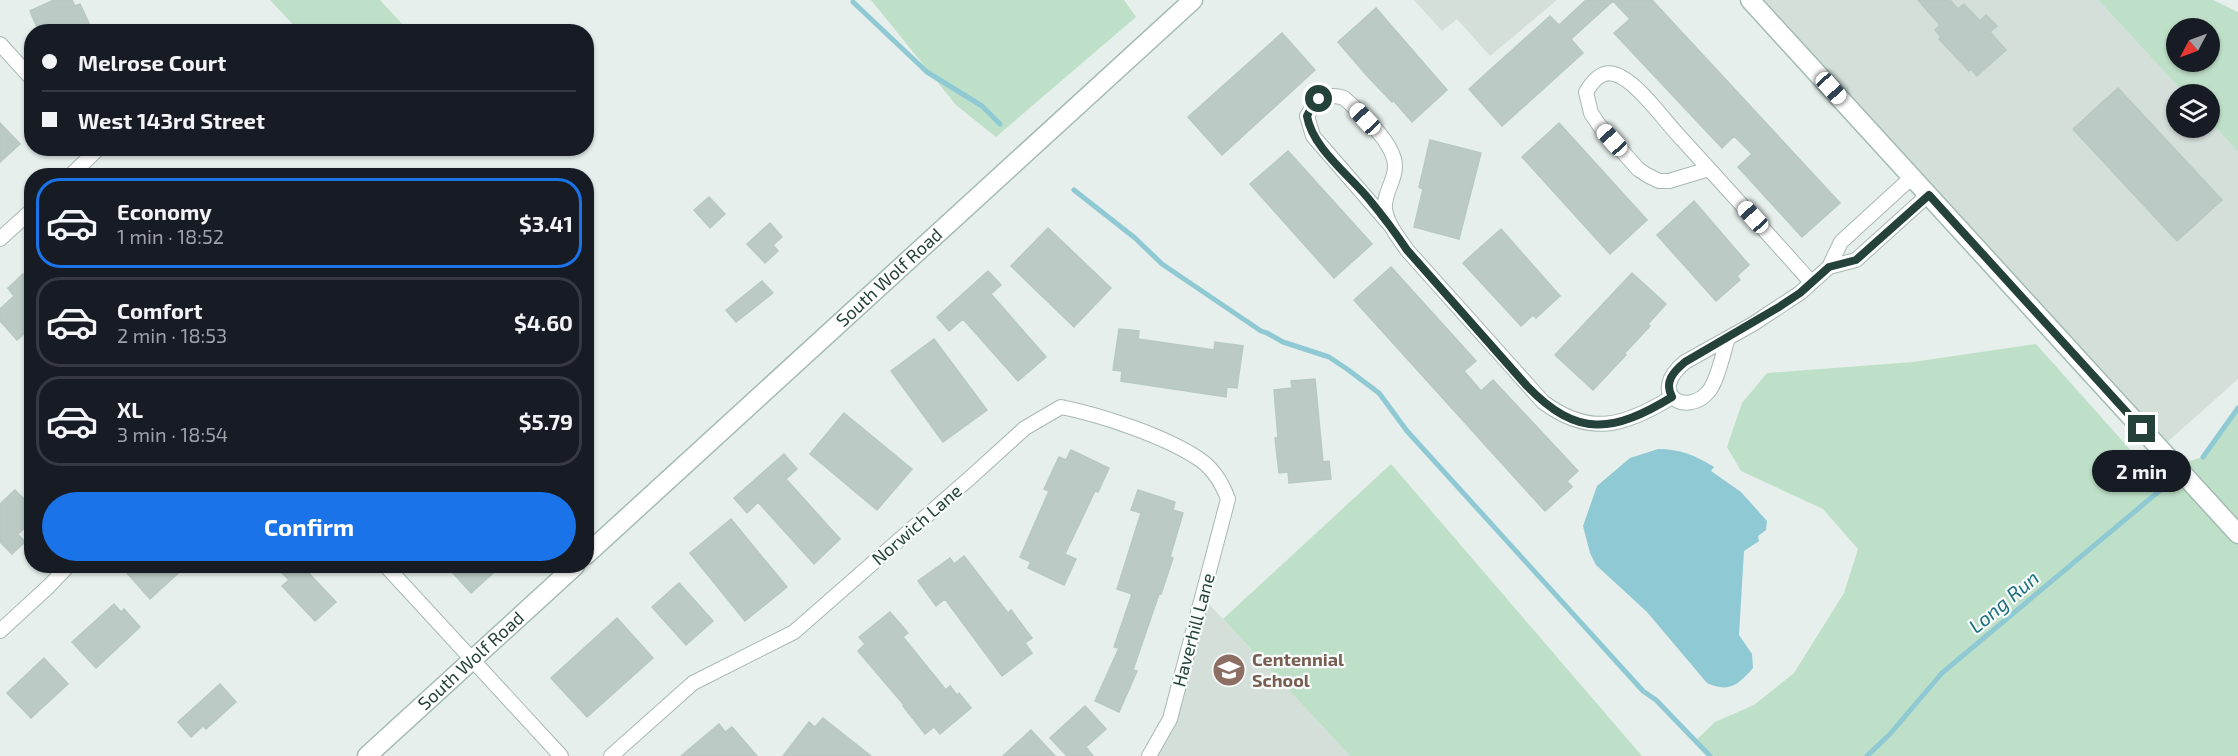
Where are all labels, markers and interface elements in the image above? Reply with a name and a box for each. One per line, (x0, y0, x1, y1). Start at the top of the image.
north arrow (2166, 18, 2220, 72)
map controls (2166, 18, 2220, 138)
text: Melrose Court (78, 49, 226, 75)
car (1812, 69, 1850, 107)
button: layers (2166, 84, 2220, 138)
route start (1305, 85, 1332, 112)
car (1346, 100, 1384, 138)
text: West 143rd Street (78, 107, 265, 133)
car (1593, 121, 1631, 159)
icon: car (45, 196, 99, 250)
text: Economy (117, 198, 212, 224)
car (1734, 198, 1772, 236)
text: $3.41 (519, 210, 573, 236)
street label: South Wolf Road (831, 223, 946, 331)
text: 1 min · 18:52 (117, 224, 224, 248)
icon: car (45, 295, 99, 349)
text: Comfort (117, 297, 202, 323)
text: $4.60 (514, 309, 573, 335)
text: 2 min · 18:53 (117, 323, 227, 347)
icon: car (45, 394, 99, 448)
text: XL (117, 396, 143, 422)
text: $5.79 (519, 408, 573, 434)
route end (2128, 415, 2155, 442)
text: 3 min · 18:54 (117, 422, 228, 446)
callout: 2 min (2092, 450, 2192, 492)
text: 2 min (2116, 459, 2167, 483)
street label: Norwich Lane (867, 479, 966, 569)
button: Confirm (42, 492, 576, 561)
water label: Long Run (1963, 565, 2043, 637)
street label: Haverhill Lane (1167, 571, 1219, 689)
street label: South Wolf Road (413, 606, 528, 714)
place label: Centennial School (1252, 648, 1344, 691)
school or university icon: Centennial School (1211, 652, 1247, 688)

